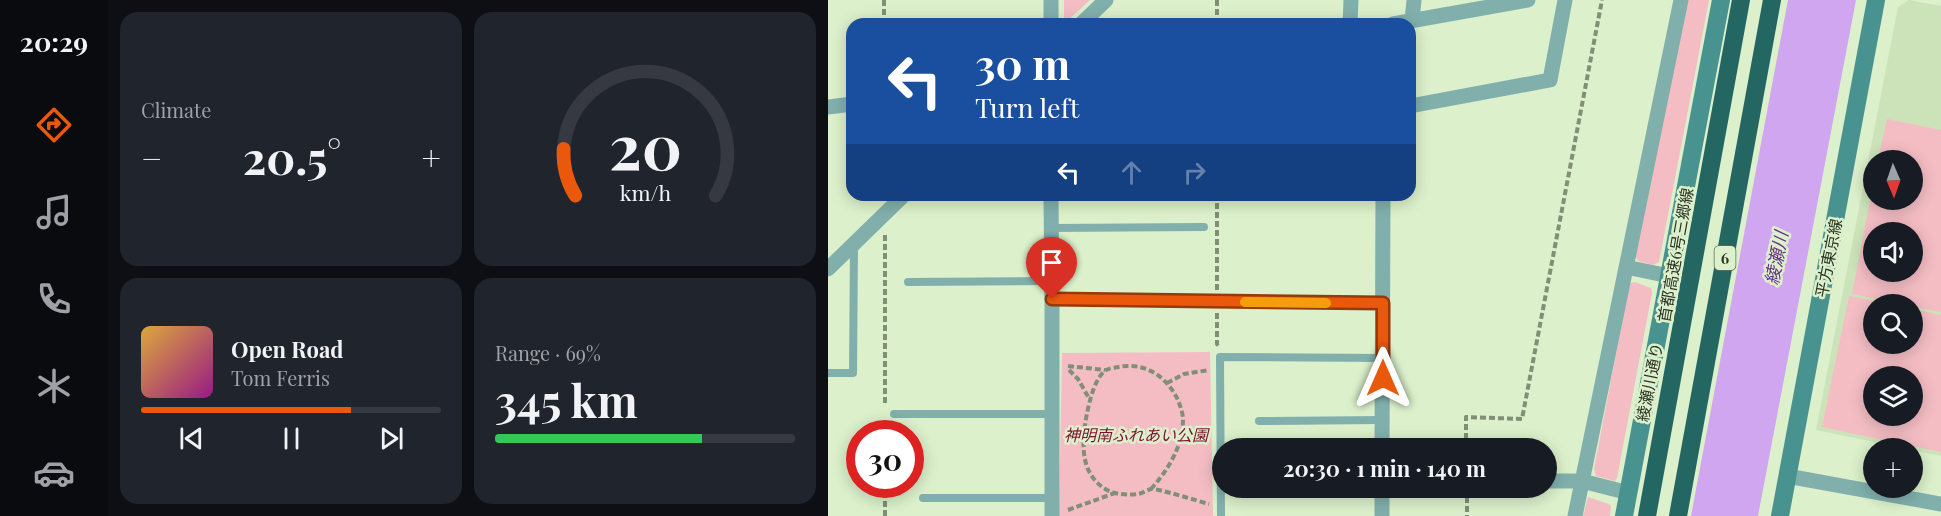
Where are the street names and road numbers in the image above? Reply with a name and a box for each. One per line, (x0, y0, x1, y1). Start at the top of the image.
street label: 首都高速6号三郷線 (1653, 186, 1697, 324)
street label: 平方東京線 (1810, 217, 1846, 299)
road number: 6 (1714, 246, 1736, 270)
street label: 綾瀬川通り (1631, 341, 1667, 423)

